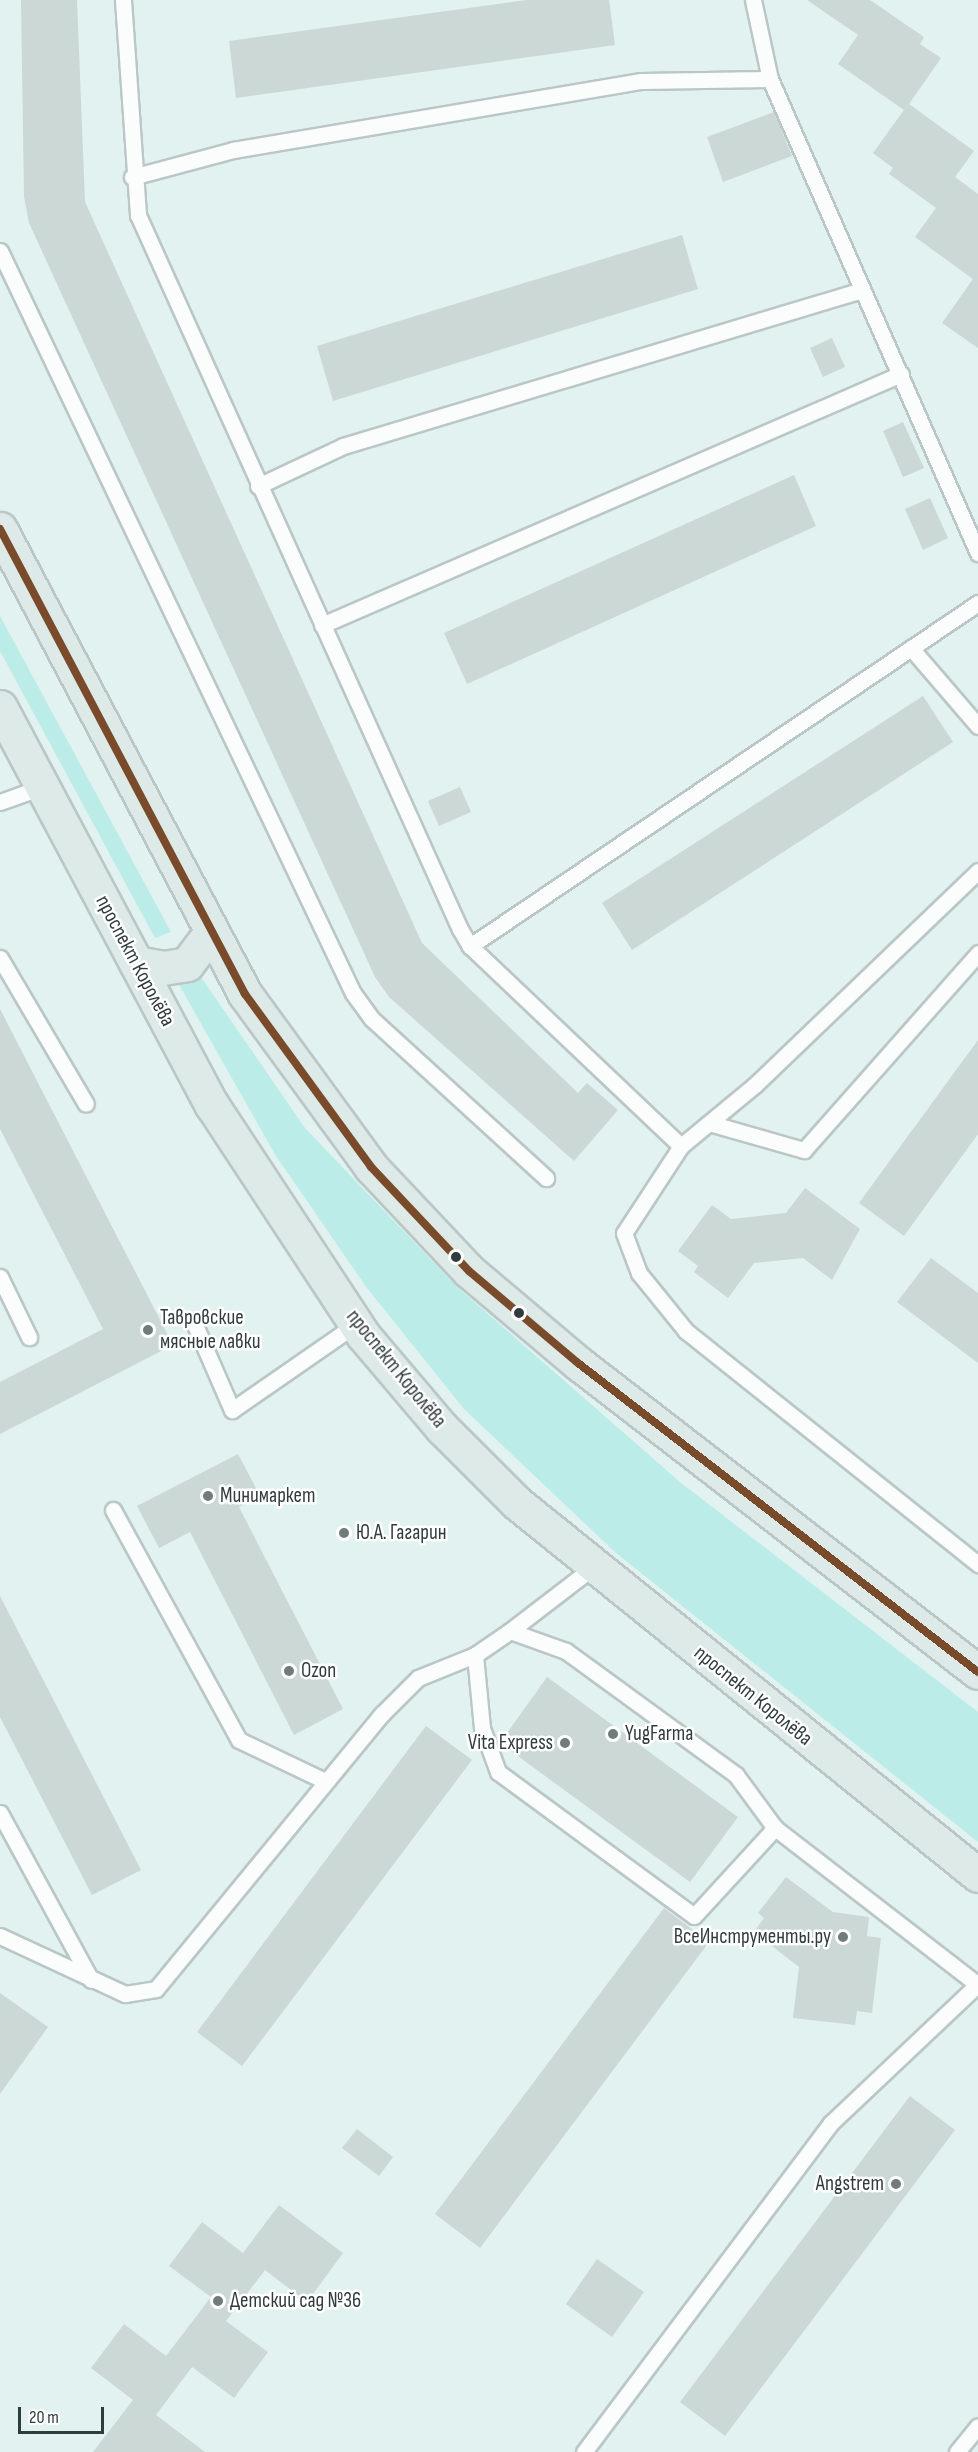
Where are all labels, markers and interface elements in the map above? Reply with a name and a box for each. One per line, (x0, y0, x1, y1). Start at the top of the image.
street label: проспект Королёва (90, 891, 180, 1031)
unlabelled marker (450, 1251, 462, 1263)
place label: Тавровские мясные лавки (160, 1305, 261, 1355)
street label: проспект Королёва (341, 1305, 451, 1433)
unlabelled marker (513, 1307, 525, 1319)
marker: Тавровские мясные лавки (141, 1323, 155, 1337)
place label: Минимаркет (220, 1483, 315, 1509)
marker: Минимаркет (201, 1489, 215, 1503)
place label: Ю.А. Гагарин (356, 1520, 447, 1546)
marker: Ю.А. Гагарин (337, 1526, 351, 1540)
street label: проспект Королёва (689, 1641, 817, 1751)
place label: Ozon (301, 1658, 336, 1684)
marker: Ozon (282, 1664, 296, 1678)
place label: YugFarma (625, 1721, 693, 1747)
marker: YugFarma (606, 1727, 620, 1741)
place label: Vita Express (468, 1730, 553, 1756)
marker: Vita Express (558, 1736, 572, 1750)
place label: ВсеИнструменты.ру (674, 1924, 831, 1950)
marker: ВсеИнструменты.ру (836, 1930, 850, 1944)
place label: Angstrem (816, 2171, 884, 2197)
marker: Angstrem (889, 2177, 903, 2191)
place label: Детский сад №36 (230, 2288, 361, 2314)
marker: Детский сад №36 (211, 2294, 225, 2308)
scale bar (21, 2395, 106, 2433)
text: 20 m (29, 2407, 59, 2428)

